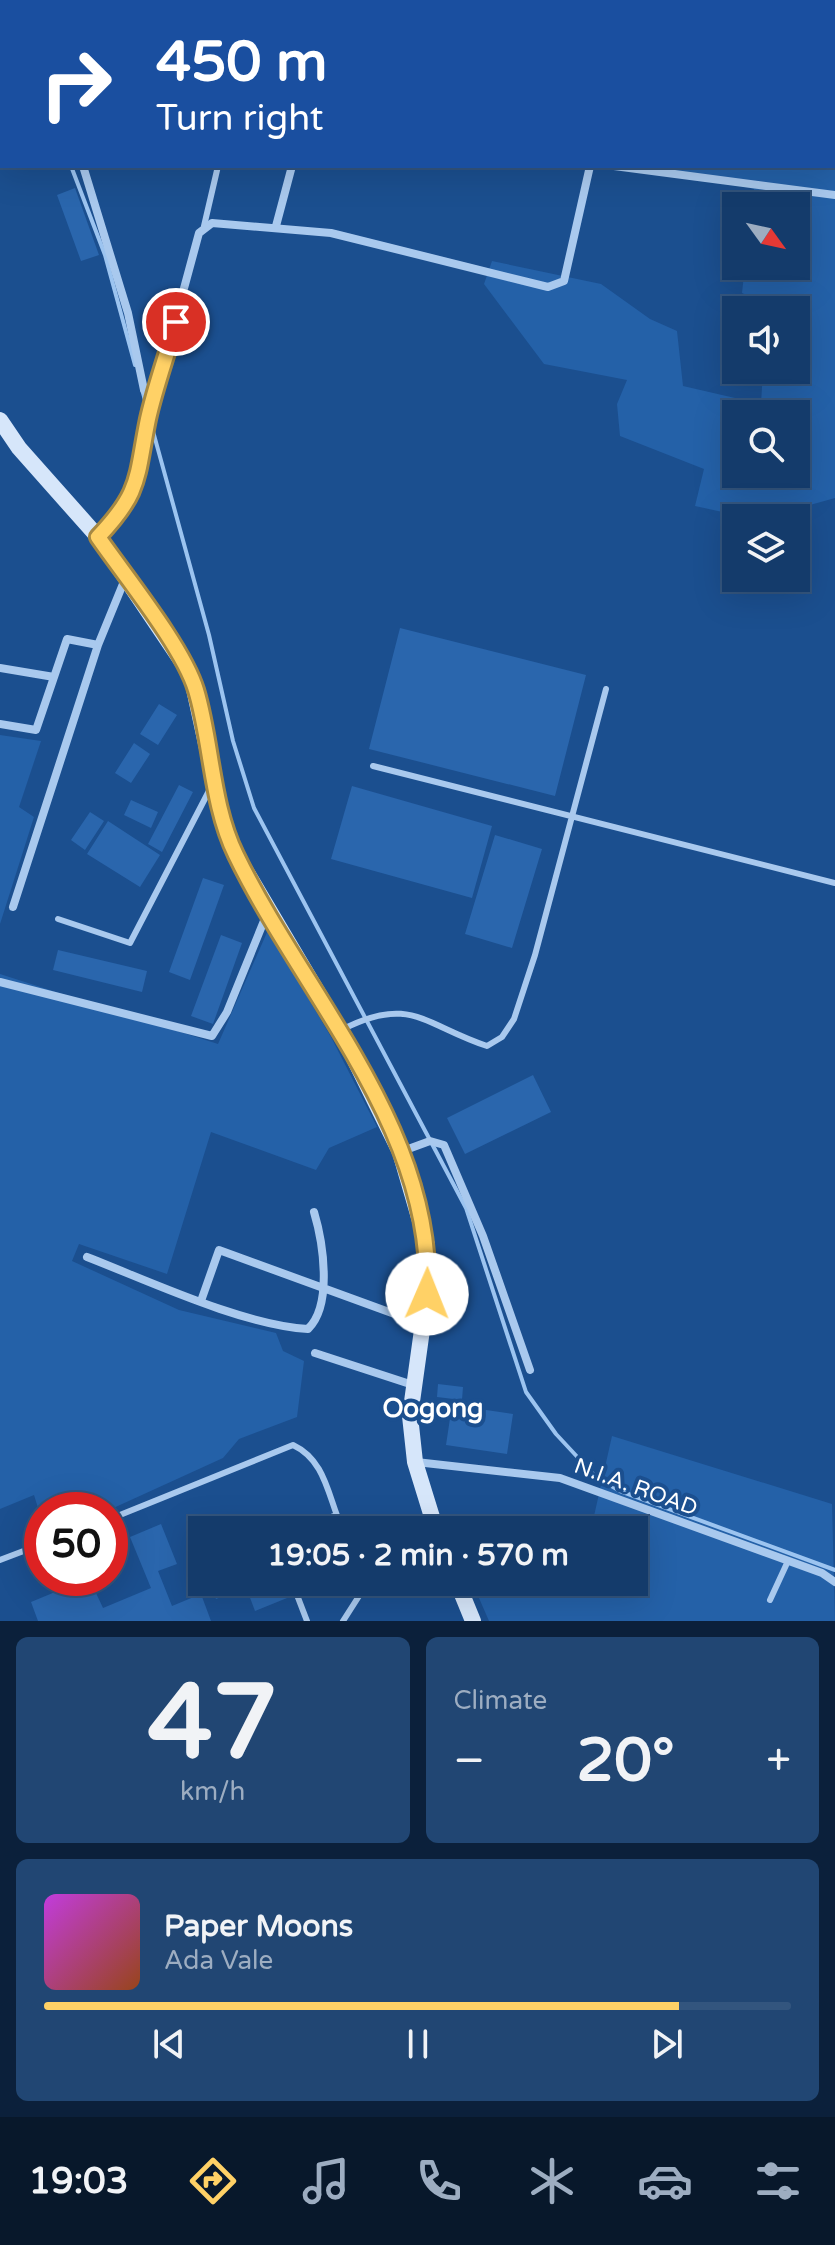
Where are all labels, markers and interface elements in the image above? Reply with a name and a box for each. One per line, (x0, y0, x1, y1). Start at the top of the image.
text: 450 m (156, 29, 327, 96)
icon: right (24, 32, 128, 136)
text: Turn right (156, 97, 323, 140)
north arrow (722, 192, 810, 280)
map controls (722, 192, 810, 592)
pin (142, 288, 210, 356)
button: sound (722, 296, 810, 384)
icon: arrive (154, 300, 198, 344)
button: search (722, 400, 810, 488)
button: layers (722, 504, 810, 592)
position arrow (385, 1252, 469, 1336)
district label: Oogong (383, 1393, 483, 1424)
street label: N.I.A. ROAD (571, 1453, 701, 1521)
speed limit sign: 50 (24, 1492, 128, 1596)
text: 19:05 · 2 min · 570 m (267, 1537, 569, 1574)
text: 47 (147, 1661, 278, 1786)
text: Climate (454, 1685, 547, 1716)
text: 20° (577, 1725, 675, 1797)
text: − (454, 1735, 485, 1788)
text: + (766, 1735, 791, 1788)
text: km/h (180, 1776, 245, 1807)
text: Paper Moons (164, 1908, 353, 1945)
text: Ada Vale (164, 1945, 273, 1976)
icon: previous (147, 2022, 191, 2066)
icon: pause (396, 2022, 440, 2066)
icon: next (645, 2022, 689, 2066)
icon: directions (185, 2153, 241, 2209)
icon: music (298, 2153, 354, 2209)
icon: phone (411, 2153, 467, 2209)
icon: climate (524, 2153, 580, 2209)
icon: car (637, 2153, 693, 2209)
icon: filters (750, 2153, 806, 2209)
text: 19:03 (29, 2160, 128, 2203)

